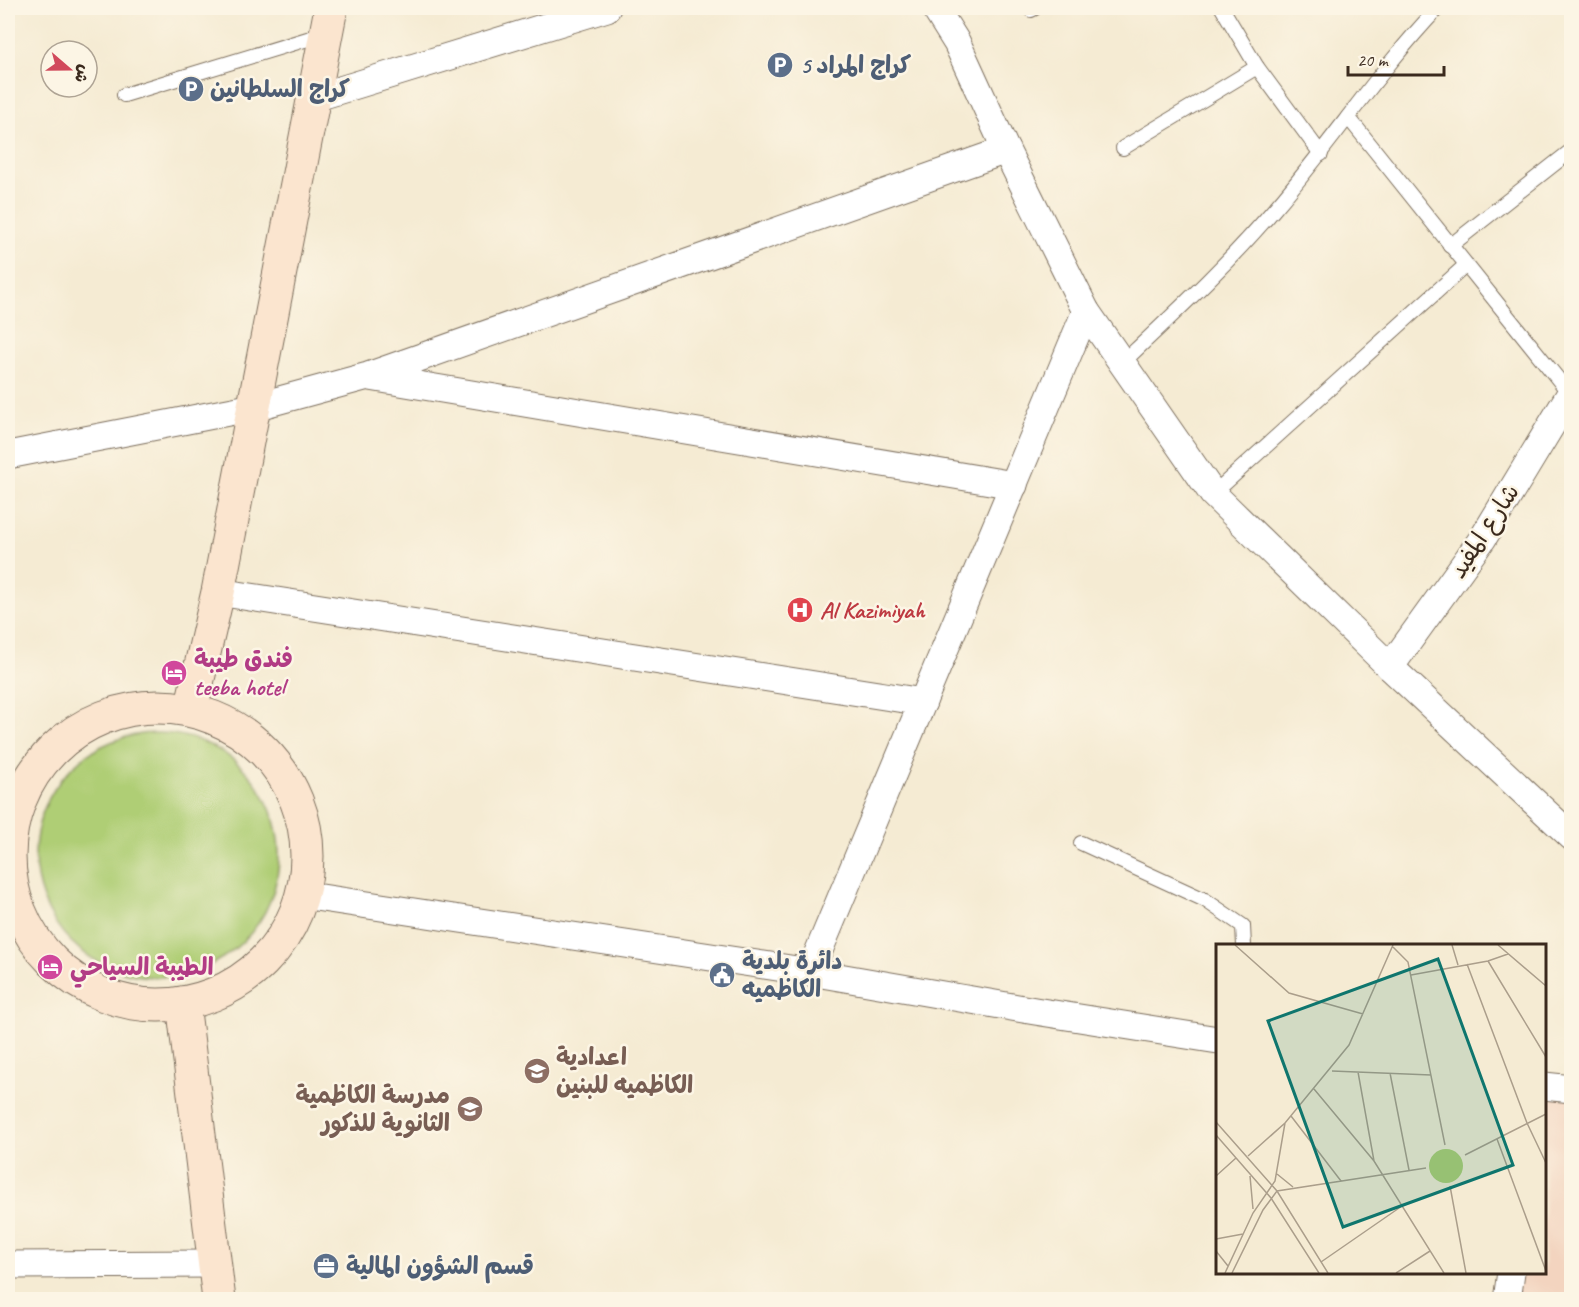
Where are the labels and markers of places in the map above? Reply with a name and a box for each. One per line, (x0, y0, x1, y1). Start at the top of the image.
parking icon: كراج المراد 5 (765, 50, 795, 80)
place label: كراج المراد 5 (800, 50, 911, 80)
parking icon: كراج السلطانين (176, 74, 206, 104)
place label: كراج السلطانين (210, 74, 350, 104)
hospital icon: Al Kazimiyah (785, 595, 815, 625)
place label: Al Kazimiyah (820, 595, 926, 625)
place label: فندق طيبة teeba hotel (194, 644, 293, 702)
hotel icon: فندق طيبة teeba hotel (159, 658, 189, 688)
place label: دائرة بلدية الكاظميه (742, 946, 842, 1004)
hotel icon: الطيبة السياحي (35, 952, 65, 982)
place label: الطيبة السياحي (70, 952, 214, 988)
public building icon: دائرة بلدية الكاظميه (707, 960, 737, 990)
place label: اعدادية الكاظميه للبنين (556, 1042, 693, 1100)
school or university icon: اعدادية الكاظميه للبنين (522, 1056, 552, 1086)
place label: مدرسة الكاظمية الثانوية للذكور (296, 1080, 450, 1139)
school or university icon: مدرسة الكاظمية الثانوية للذكور (455, 1094, 485, 1124)
office icon: قسم الشؤون المالية (311, 1251, 341, 1281)
place label: قسم الشؤون المالية (346, 1251, 534, 1284)

